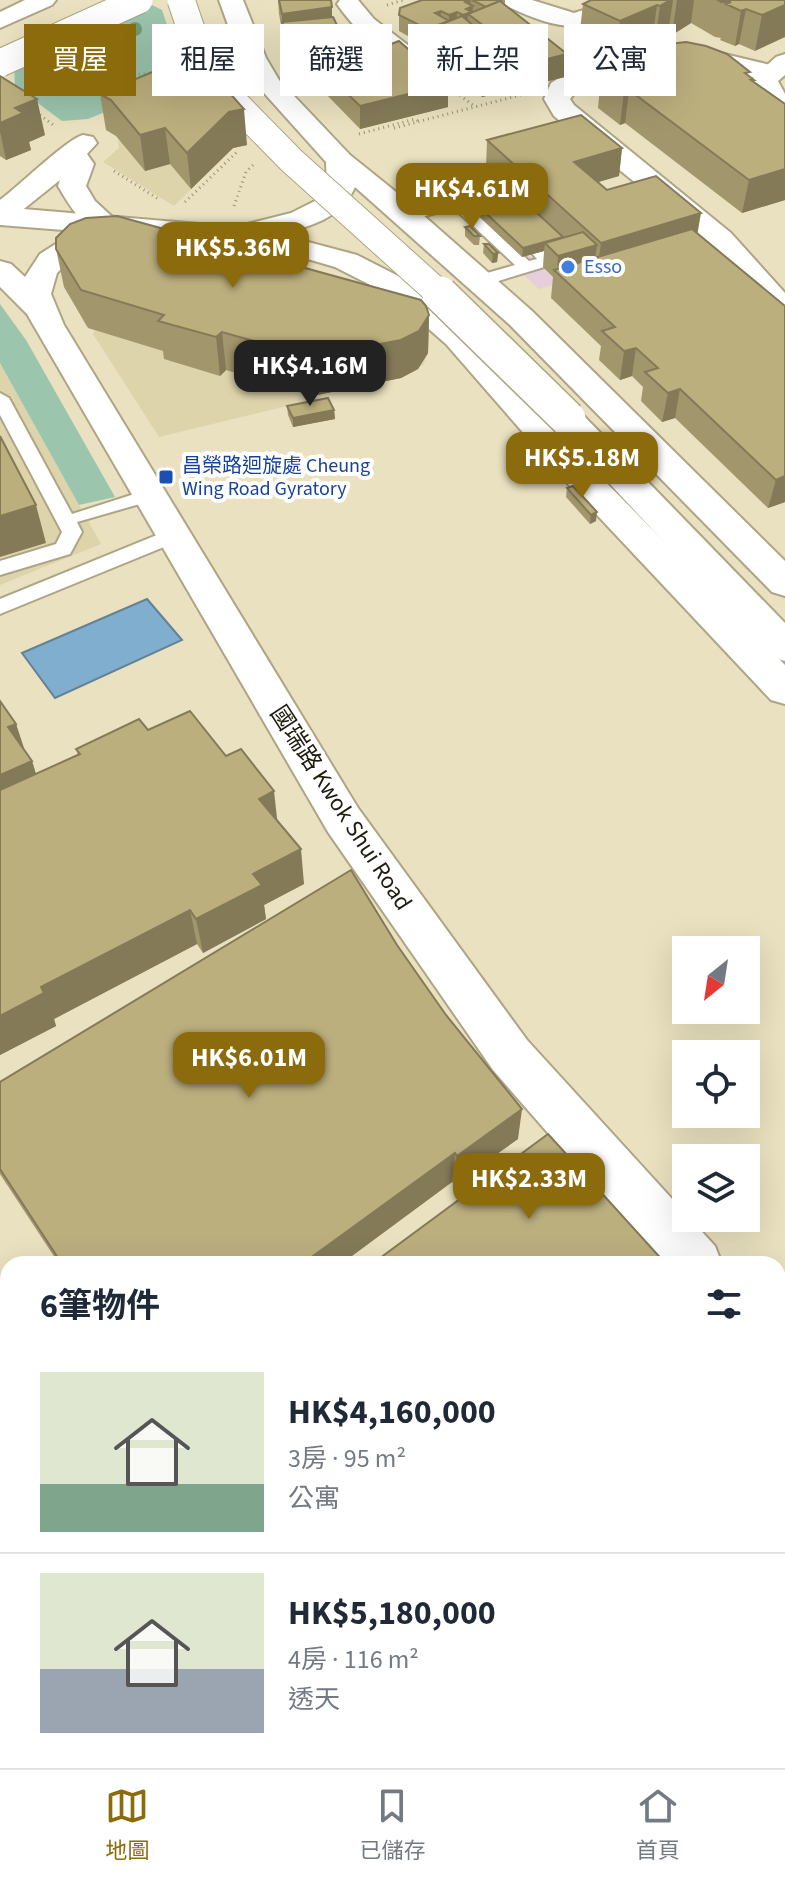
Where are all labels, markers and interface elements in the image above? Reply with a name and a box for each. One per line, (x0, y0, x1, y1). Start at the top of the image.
chip: 買屋 (24, 24, 136, 96)
chip: 租屋 (152, 24, 264, 96)
chip: 篩選 (280, 24, 392, 96)
chip: 新上架 (408, 24, 548, 96)
chip: 公寓 (564, 24, 676, 96)
pin: HK$4.61M (389, 163, 555, 231)
text: HK$4.61M (414, 170, 530, 207)
pin: HK$5.36M (150, 222, 316, 290)
text: HK$5.36M (175, 229, 291, 266)
place label: Esso (584, 253, 622, 281)
marker: Esso (559, 258, 577, 276)
pin: HK$4.16M (227, 340, 393, 408)
text: HK$4.16M (252, 347, 368, 384)
pin: HK$5.18M (499, 432, 665, 500)
text: HK$5.18M (524, 439, 640, 476)
place label: 昌榮路迴旋處 Cheung Wing Road Gyratory (182, 452, 370, 503)
marker: 昌榮路迴旋處 Cheung Wing Road Gyratory (157, 468, 175, 486)
street label: 國瑞路 Kwok Shui Road (261, 699, 421, 917)
north arrow (672, 936, 760, 1024)
map controls (672, 936, 760, 1232)
pin: HK$6.01M (166, 1032, 332, 1100)
text: HK$6.01M (191, 1039, 307, 1076)
button: locate (672, 1040, 760, 1128)
button: layers (672, 1144, 760, 1232)
pin: HK$2.33M (446, 1153, 612, 1221)
text: HK$2.33M (471, 1160, 587, 1197)
text: 6筆物件 (40, 1282, 160, 1331)
icon: filters (702, 1282, 746, 1326)
text: HK$4,160,000 (288, 1388, 496, 1437)
icon: home (104, 1404, 200, 1500)
text: 3房 · 95 m² (288, 1440, 406, 1477)
text: 公寓 (288, 1480, 340, 1517)
text: HK$5,180,000 (288, 1589, 496, 1638)
icon: home (104, 1605, 200, 1701)
text: 4房 · 116 m² (288, 1641, 419, 1678)
text: 透天 (288, 1681, 340, 1718)
tab: 地圖 (105, 1784, 149, 1867)
tab: 已儲存 (359, 1784, 426, 1867)
tab: 首頁 (636, 1784, 680, 1867)

